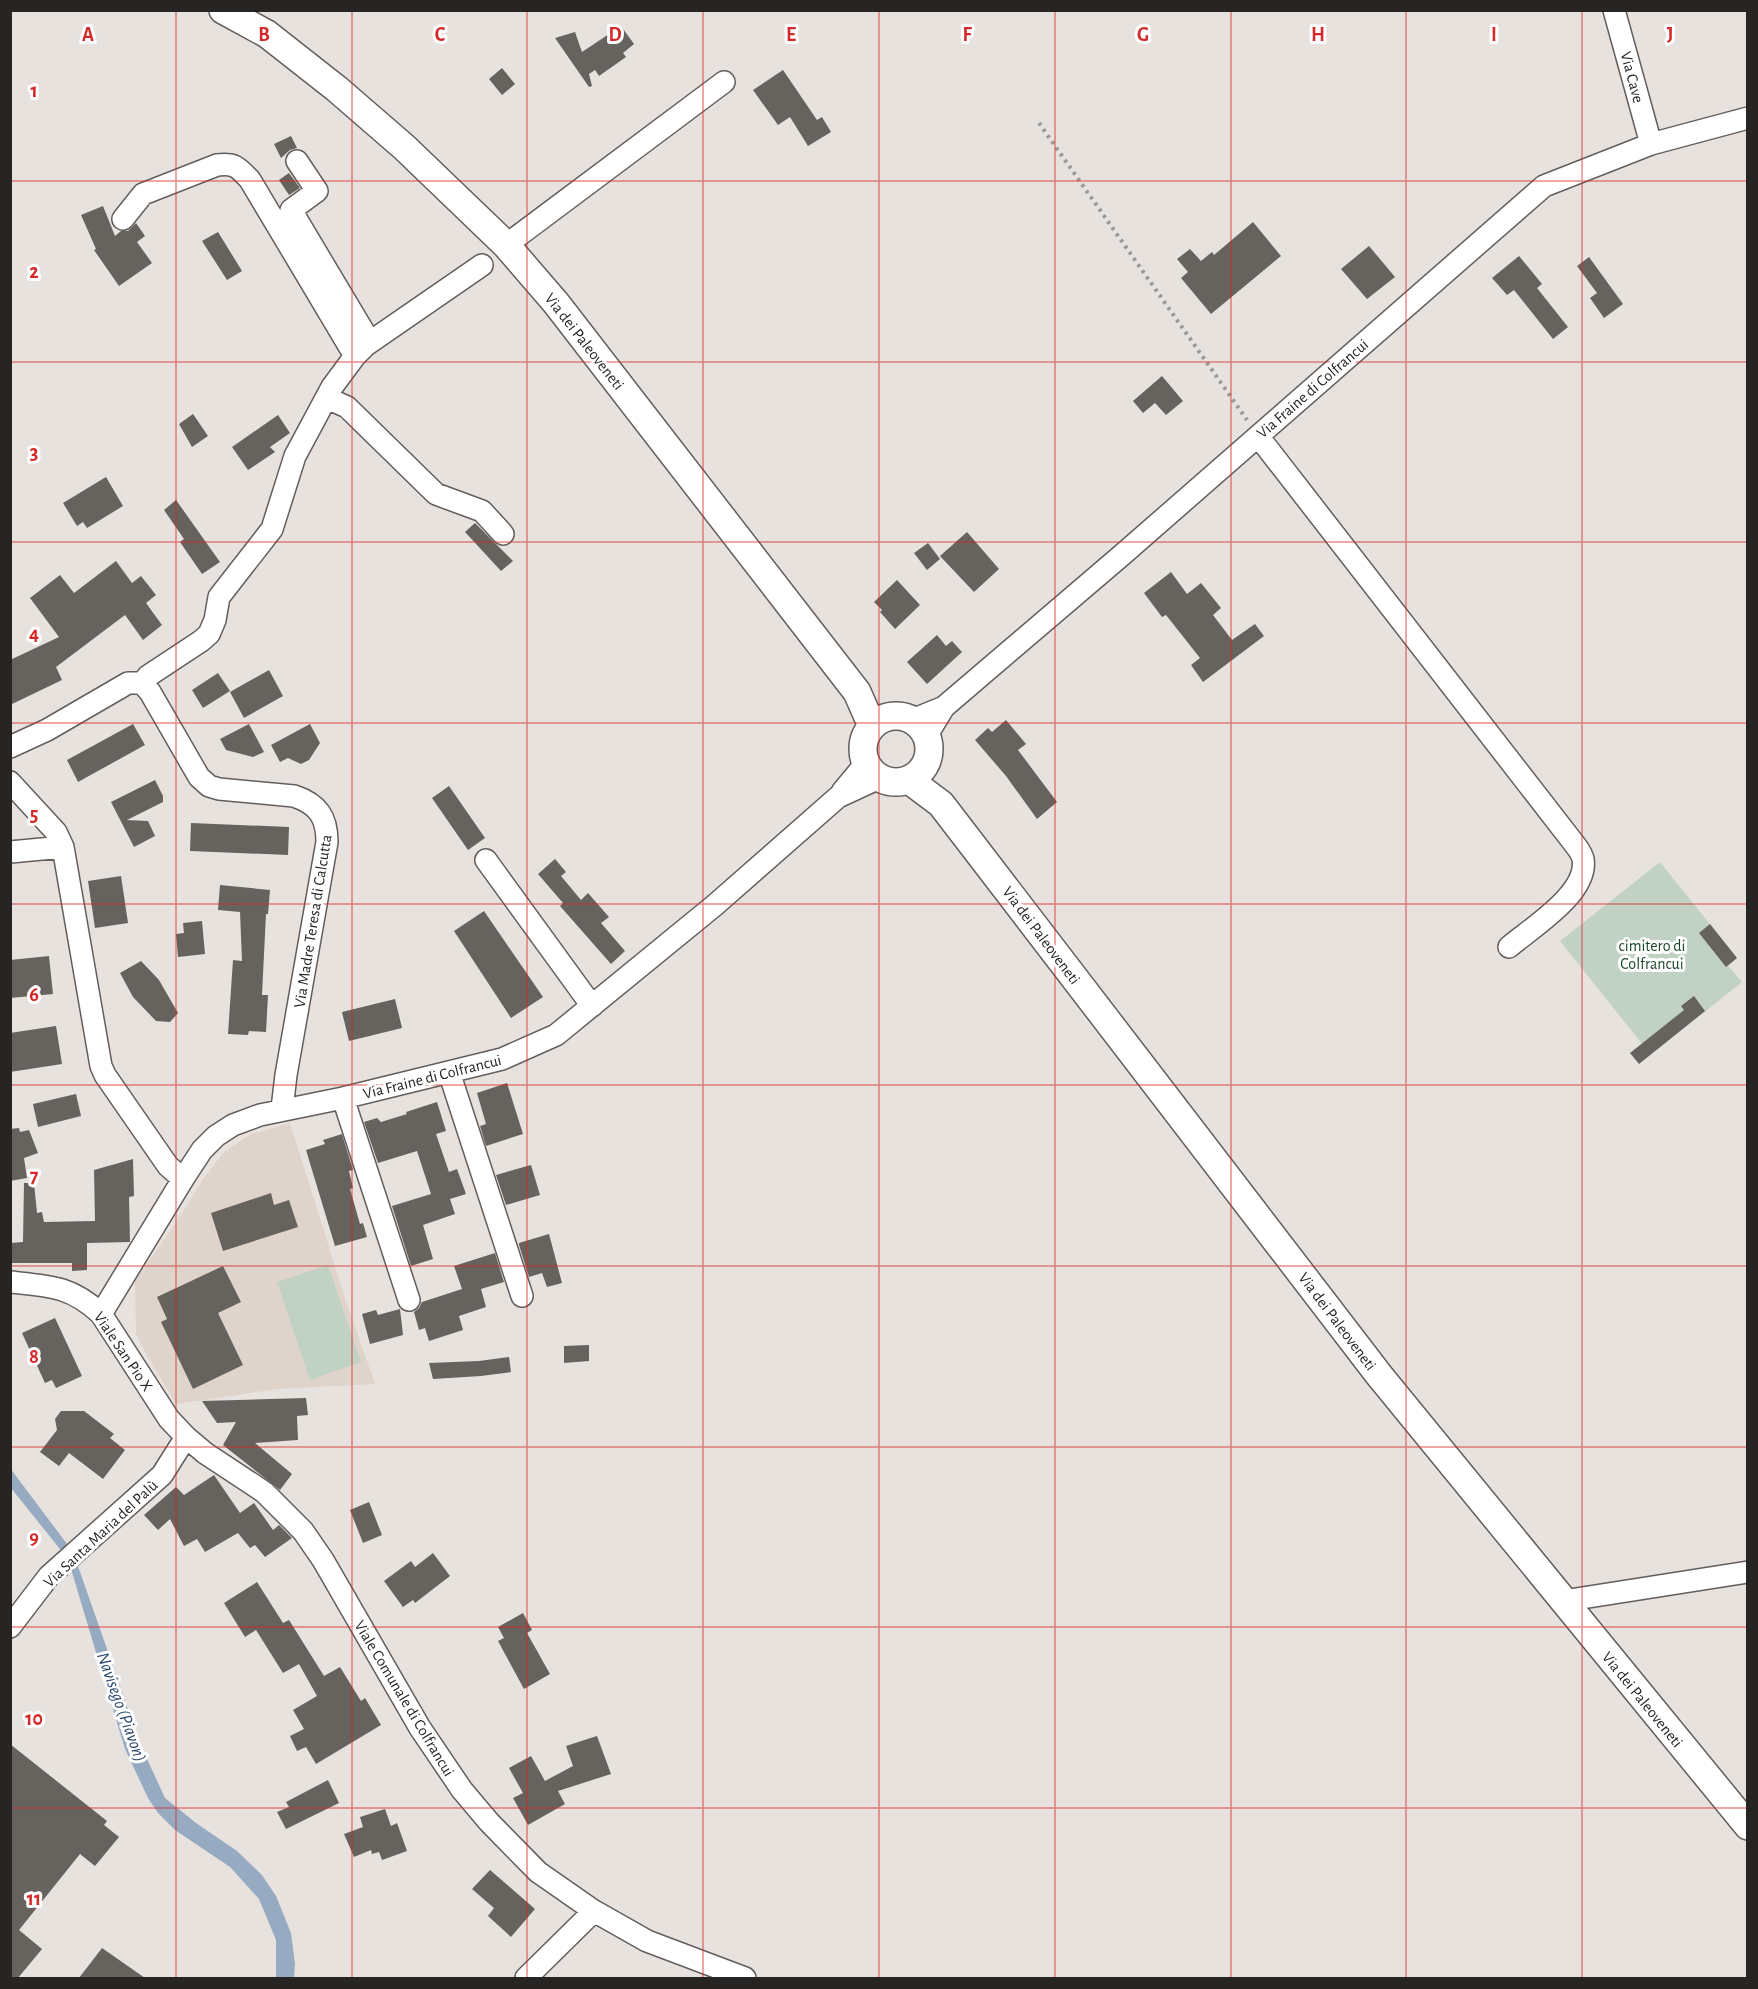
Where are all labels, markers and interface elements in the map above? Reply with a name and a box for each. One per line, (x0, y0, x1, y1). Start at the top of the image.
text: A (82, 25, 94, 45)
text: B (258, 25, 270, 45)
text: C (435, 25, 446, 45)
text: D (608, 25, 622, 45)
text: E (786, 25, 796, 45)
text: F (962, 25, 972, 45)
text: G (1137, 25, 1149, 45)
text: H (1311, 25, 1325, 45)
text: I (1491, 25, 1497, 45)
text: J (1667, 25, 1673, 45)
street label: Via Cave (1618, 50, 1647, 105)
text: 1 (30, 81, 38, 101)
text: 2 (29, 262, 39, 282)
street label: Via dei Paleoveneti (542, 290, 627, 393)
street label: Via Fraine di Colfrancui (1254, 336, 1371, 441)
text: 3 (30, 443, 38, 463)
text: 4 (29, 624, 39, 644)
text: 5 (30, 805, 38, 825)
street label: Via Madre Teresa di Calcutta (291, 833, 335, 1009)
street label: Via dei Paleoveneti (999, 884, 1083, 987)
park label: cimitero di Colfrancui (1619, 938, 1685, 972)
text: 6 (29, 985, 39, 1005)
street label: Via Fraine di Colfrancui (361, 1052, 503, 1102)
text: 7 (30, 1166, 39, 1186)
street label: Via dei Paleoveneti (1295, 1270, 1379, 1373)
street label: Viale San Pio X (91, 1309, 156, 1394)
text: 8 (29, 1347, 39, 1367)
street label: Via Santa Maria del Palù (41, 1477, 161, 1590)
text: 9 (29, 1528, 39, 1548)
street label: Viale Comunale di Colfrancui (351, 1618, 457, 1779)
street label: Via dei Paleoveneti (1599, 1649, 1686, 1750)
water label: Navisego (Piavon) (93, 1650, 149, 1764)
text: 10 (25, 1709, 43, 1729)
text: 11 (27, 1889, 41, 1909)

